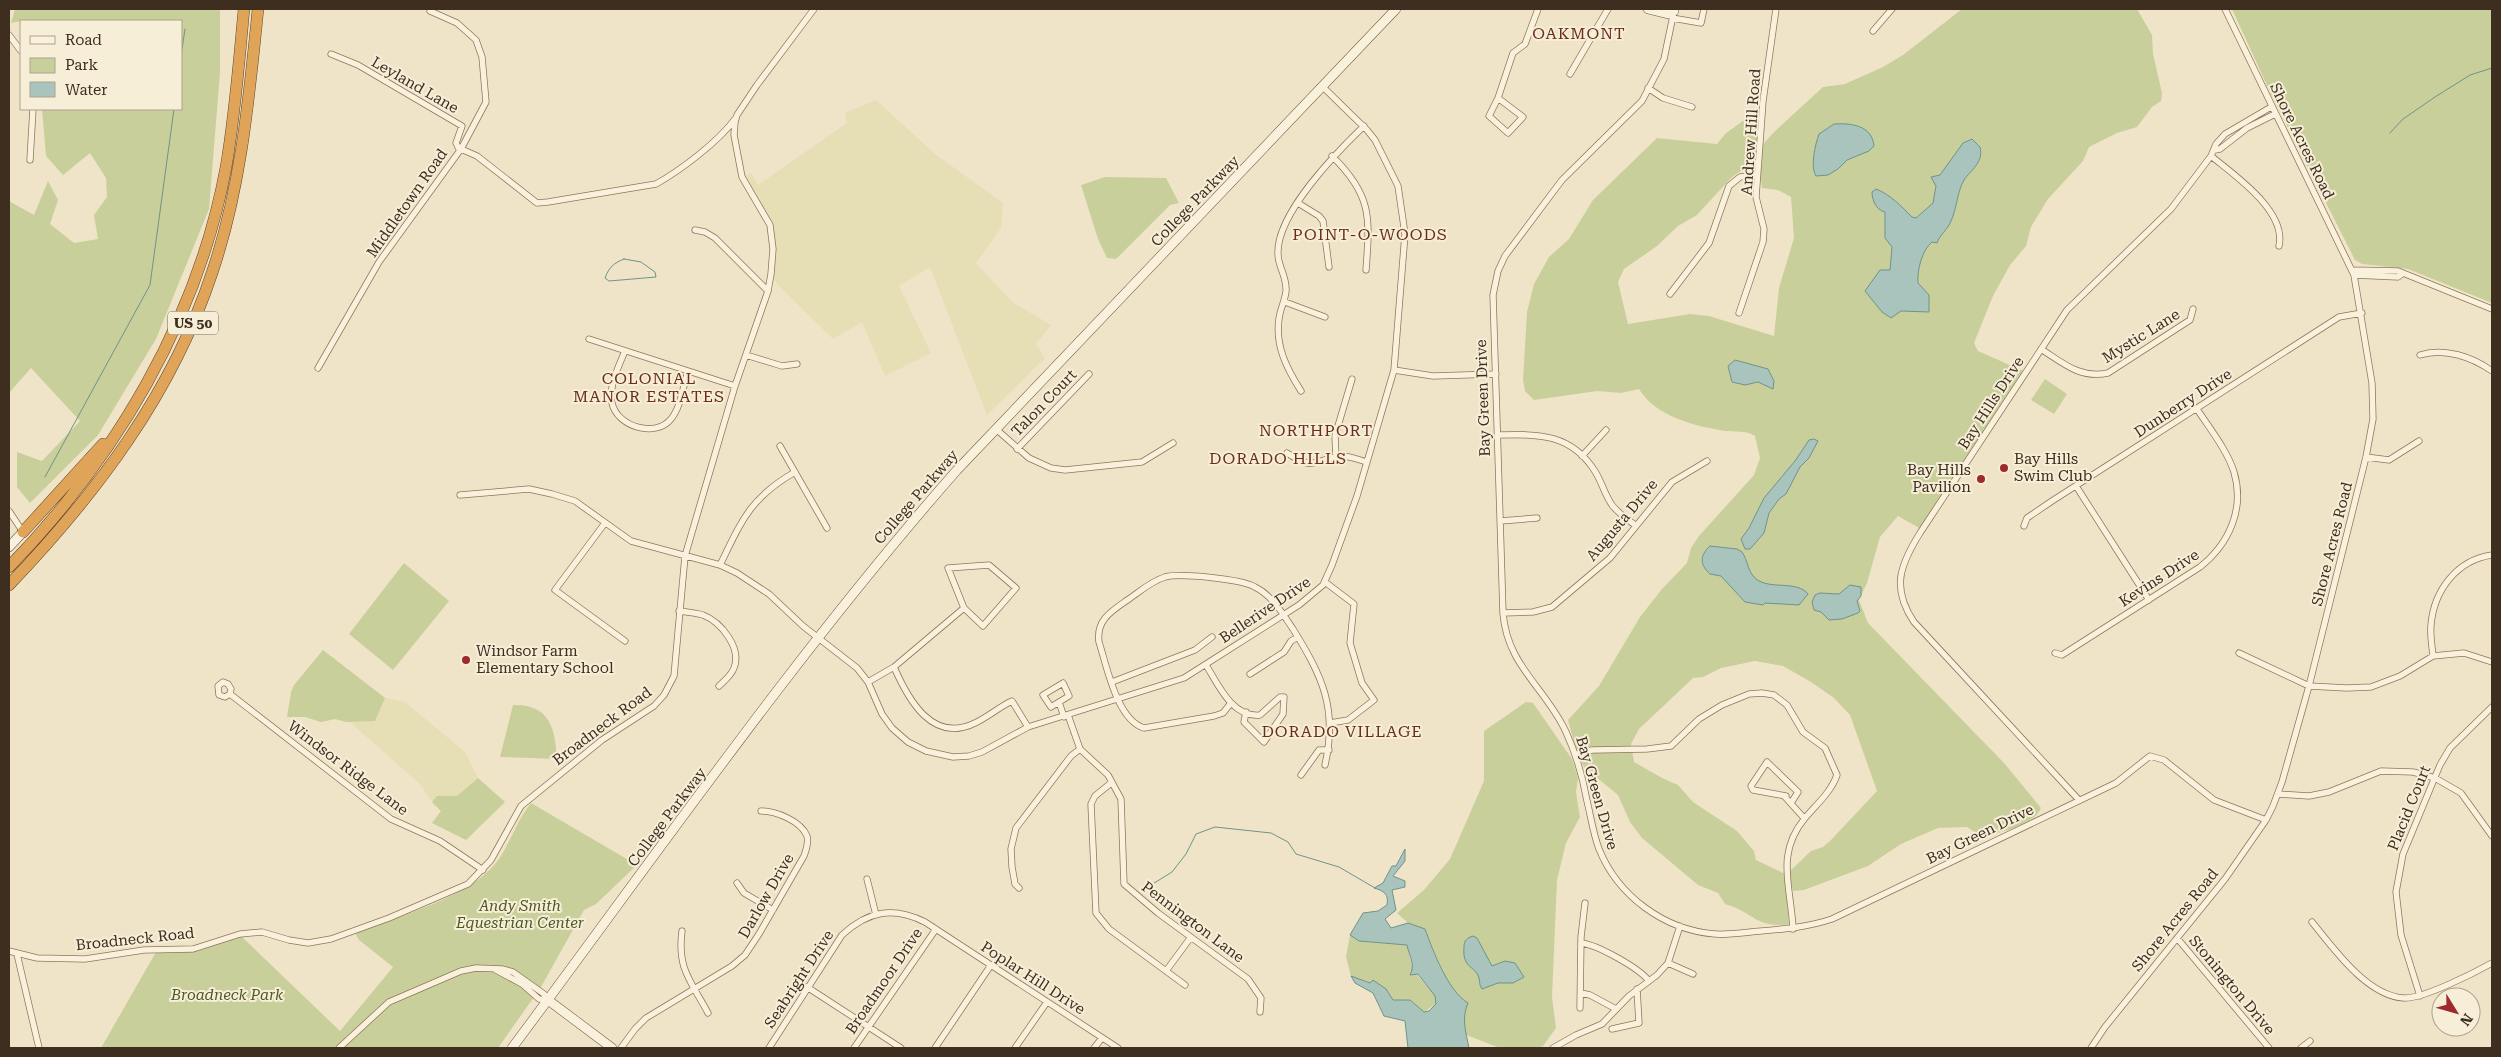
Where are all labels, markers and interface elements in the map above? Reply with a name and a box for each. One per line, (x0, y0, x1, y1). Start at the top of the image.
legend (20, 20, 182, 110)
district label: OAKMONT (1532, 24, 1626, 43)
text: Road (65, 31, 102, 49)
street label: Leyland Lane (368, 53, 462, 117)
text: Park (65, 56, 99, 74)
street label: Andrew Hill Road (1738, 68, 1764, 196)
street label: Shore Acres Road (2266, 80, 2338, 202)
text: Water (65, 81, 107, 99)
street label: Middletown Road (363, 145, 451, 261)
street label: College Parkway (1147, 152, 1243, 250)
district label: POINT-O-WOODS (1292, 225, 1448, 244)
street label: Mystic Lane (2099, 305, 2183, 367)
road number: US 50 (168, 312, 218, 334)
street label: Bay Green Drive (1472, 339, 1494, 457)
street label: Bay Hills Drive (1954, 353, 2028, 453)
street label: Dunberry Drive (2131, 365, 2235, 441)
street label: Talon Court (1008, 366, 1081, 440)
district label: COLONIAL MANOR ESTATES (573, 369, 725, 406)
district label: NORTHPORT (1259, 421, 1373, 440)
street label: College Parkway (870, 446, 962, 548)
district label: DORADO HILLS (1209, 449, 1347, 468)
place label: Bay Hills Swim Club (2014, 450, 2092, 485)
place label: Bay Hills Pavilion (1907, 461, 1971, 496)
marker: Bay Hills Swim Club (1998, 462, 2010, 474)
marker: Bay Hills Pavilion (1975, 473, 1987, 485)
street label: Augusta Drive (1583, 475, 1661, 565)
street label: Shore Acres Road (2308, 480, 2356, 608)
street label: Kevins Drive (2116, 545, 2202, 611)
street label: Bellerive Drive (1216, 573, 1314, 647)
place label: Windsor Farm Elementary School (476, 642, 614, 677)
marker: Windsor Farm Elementary School (460, 654, 472, 666)
street label: Broadneck Road (549, 683, 655, 769)
street label: Windsor Ridge Lane (284, 717, 412, 819)
district label: DORADO VILLAGE (1261, 722, 1423, 741)
street label: Bay Green Drive (1572, 734, 1622, 852)
street label: Placid Court (2384, 762, 2434, 853)
street label: College Parkway (624, 764, 710, 870)
street label: Bay Green Drive (1923, 800, 2037, 868)
street label: Darlow Drive (735, 850, 797, 942)
street label: Shore Acres Road (2128, 865, 2222, 975)
street label: Pennington Lane (1138, 878, 1248, 966)
park label: Andy Smith Equestrian Center (455, 897, 585, 932)
street label: Broadneck Road (75, 924, 196, 954)
street label: Broadmoor Drive (842, 925, 926, 1037)
street label: Seabright Drive (761, 927, 837, 1031)
street label: Stonington Drive (2185, 932, 2279, 1038)
street label: Poplar Hill Drive (978, 938, 1088, 1018)
park label: Broadneck Park (170, 986, 284, 1004)
north arrow (2431, 987, 2481, 1037)
text: N (2457, 1011, 2476, 1029)

